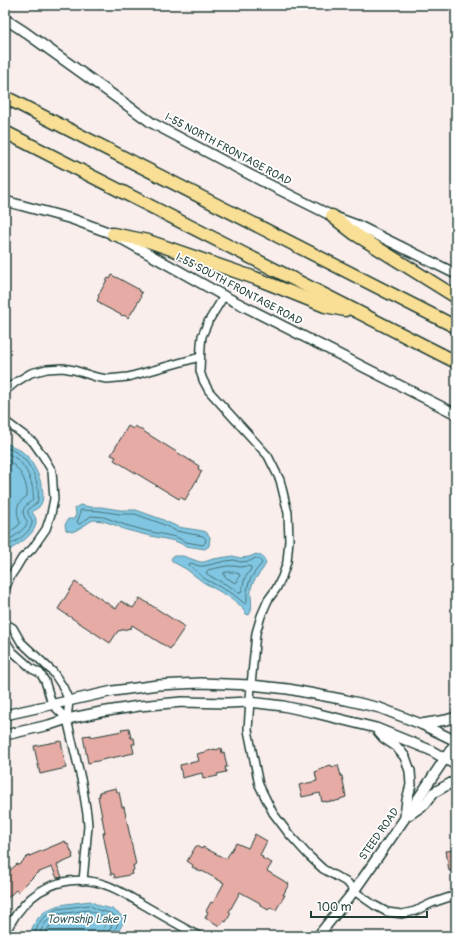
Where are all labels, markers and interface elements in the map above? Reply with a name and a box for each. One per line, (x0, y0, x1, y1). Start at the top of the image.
street label: I-55 NORTH FRONTAGE ROAD (162, 110, 294, 188)
street label: I-55 SOUTH FRONTAGE ROAD (174, 250, 305, 328)
street label: STEED ROAD (356, 805, 402, 863)
scale bar (311, 893, 427, 919)
text: 100 m (317, 900, 352, 915)
water label: Township Lake 1 (46, 912, 127, 927)

